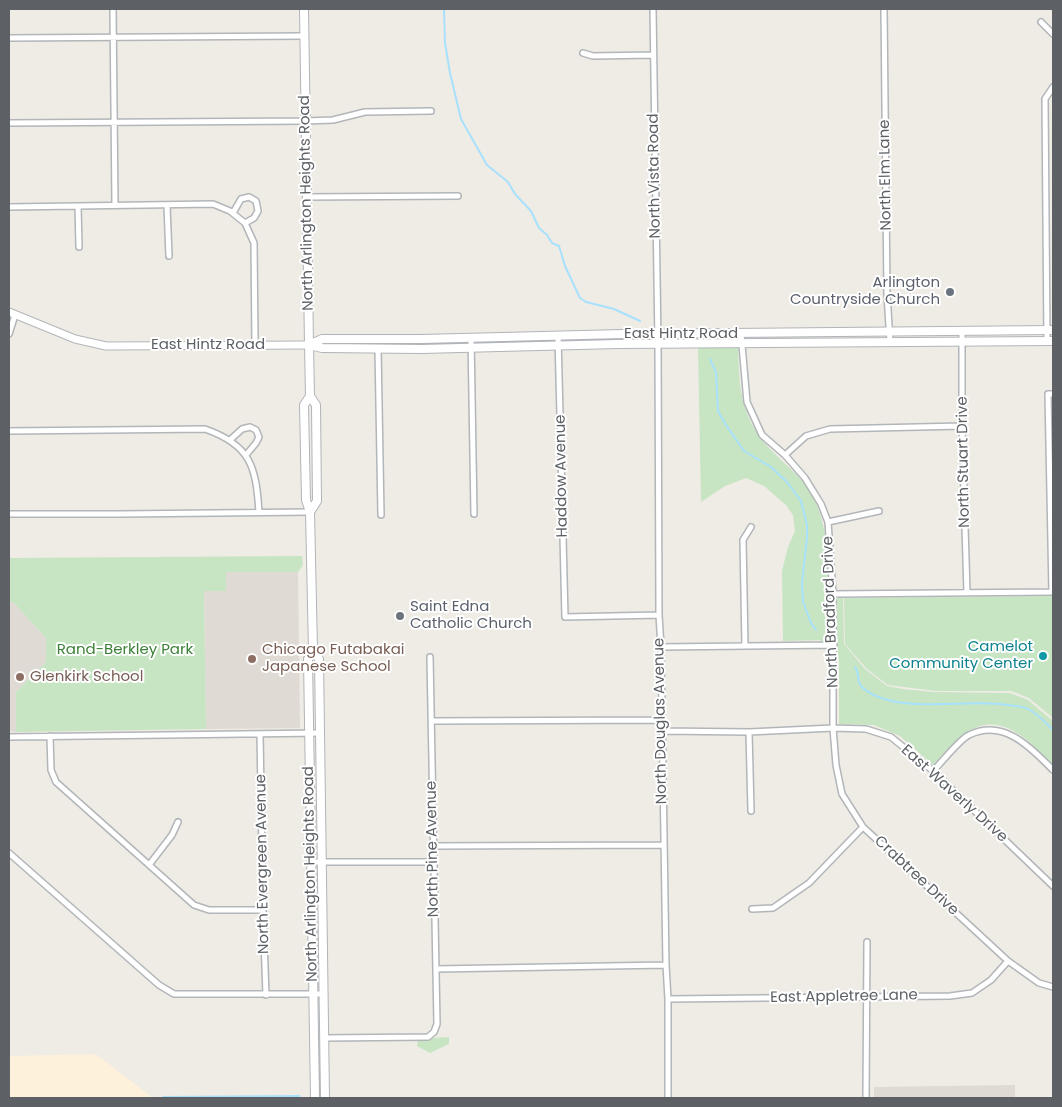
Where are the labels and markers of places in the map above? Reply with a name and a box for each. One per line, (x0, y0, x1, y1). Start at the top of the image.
place label: Arlington Countryside Church (790, 274, 940, 309)
marker: Arlington Countryside Church (944, 286, 956, 298)
place label: Saint Edna Catholic Church (410, 598, 532, 633)
marker: Saint Edna Catholic Church (394, 610, 406, 622)
place label: Camelot Community Center (889, 638, 1033, 673)
place label: Chicago Futabakai Japanese School (262, 641, 404, 676)
marker: Camelot Community Center (1037, 650, 1049, 662)
marker: Chicago Futabakai Japanese School (246, 653, 258, 665)
place label: Glenkirk School (30, 668, 143, 686)
marker: Glenkirk School (14, 671, 26, 683)

